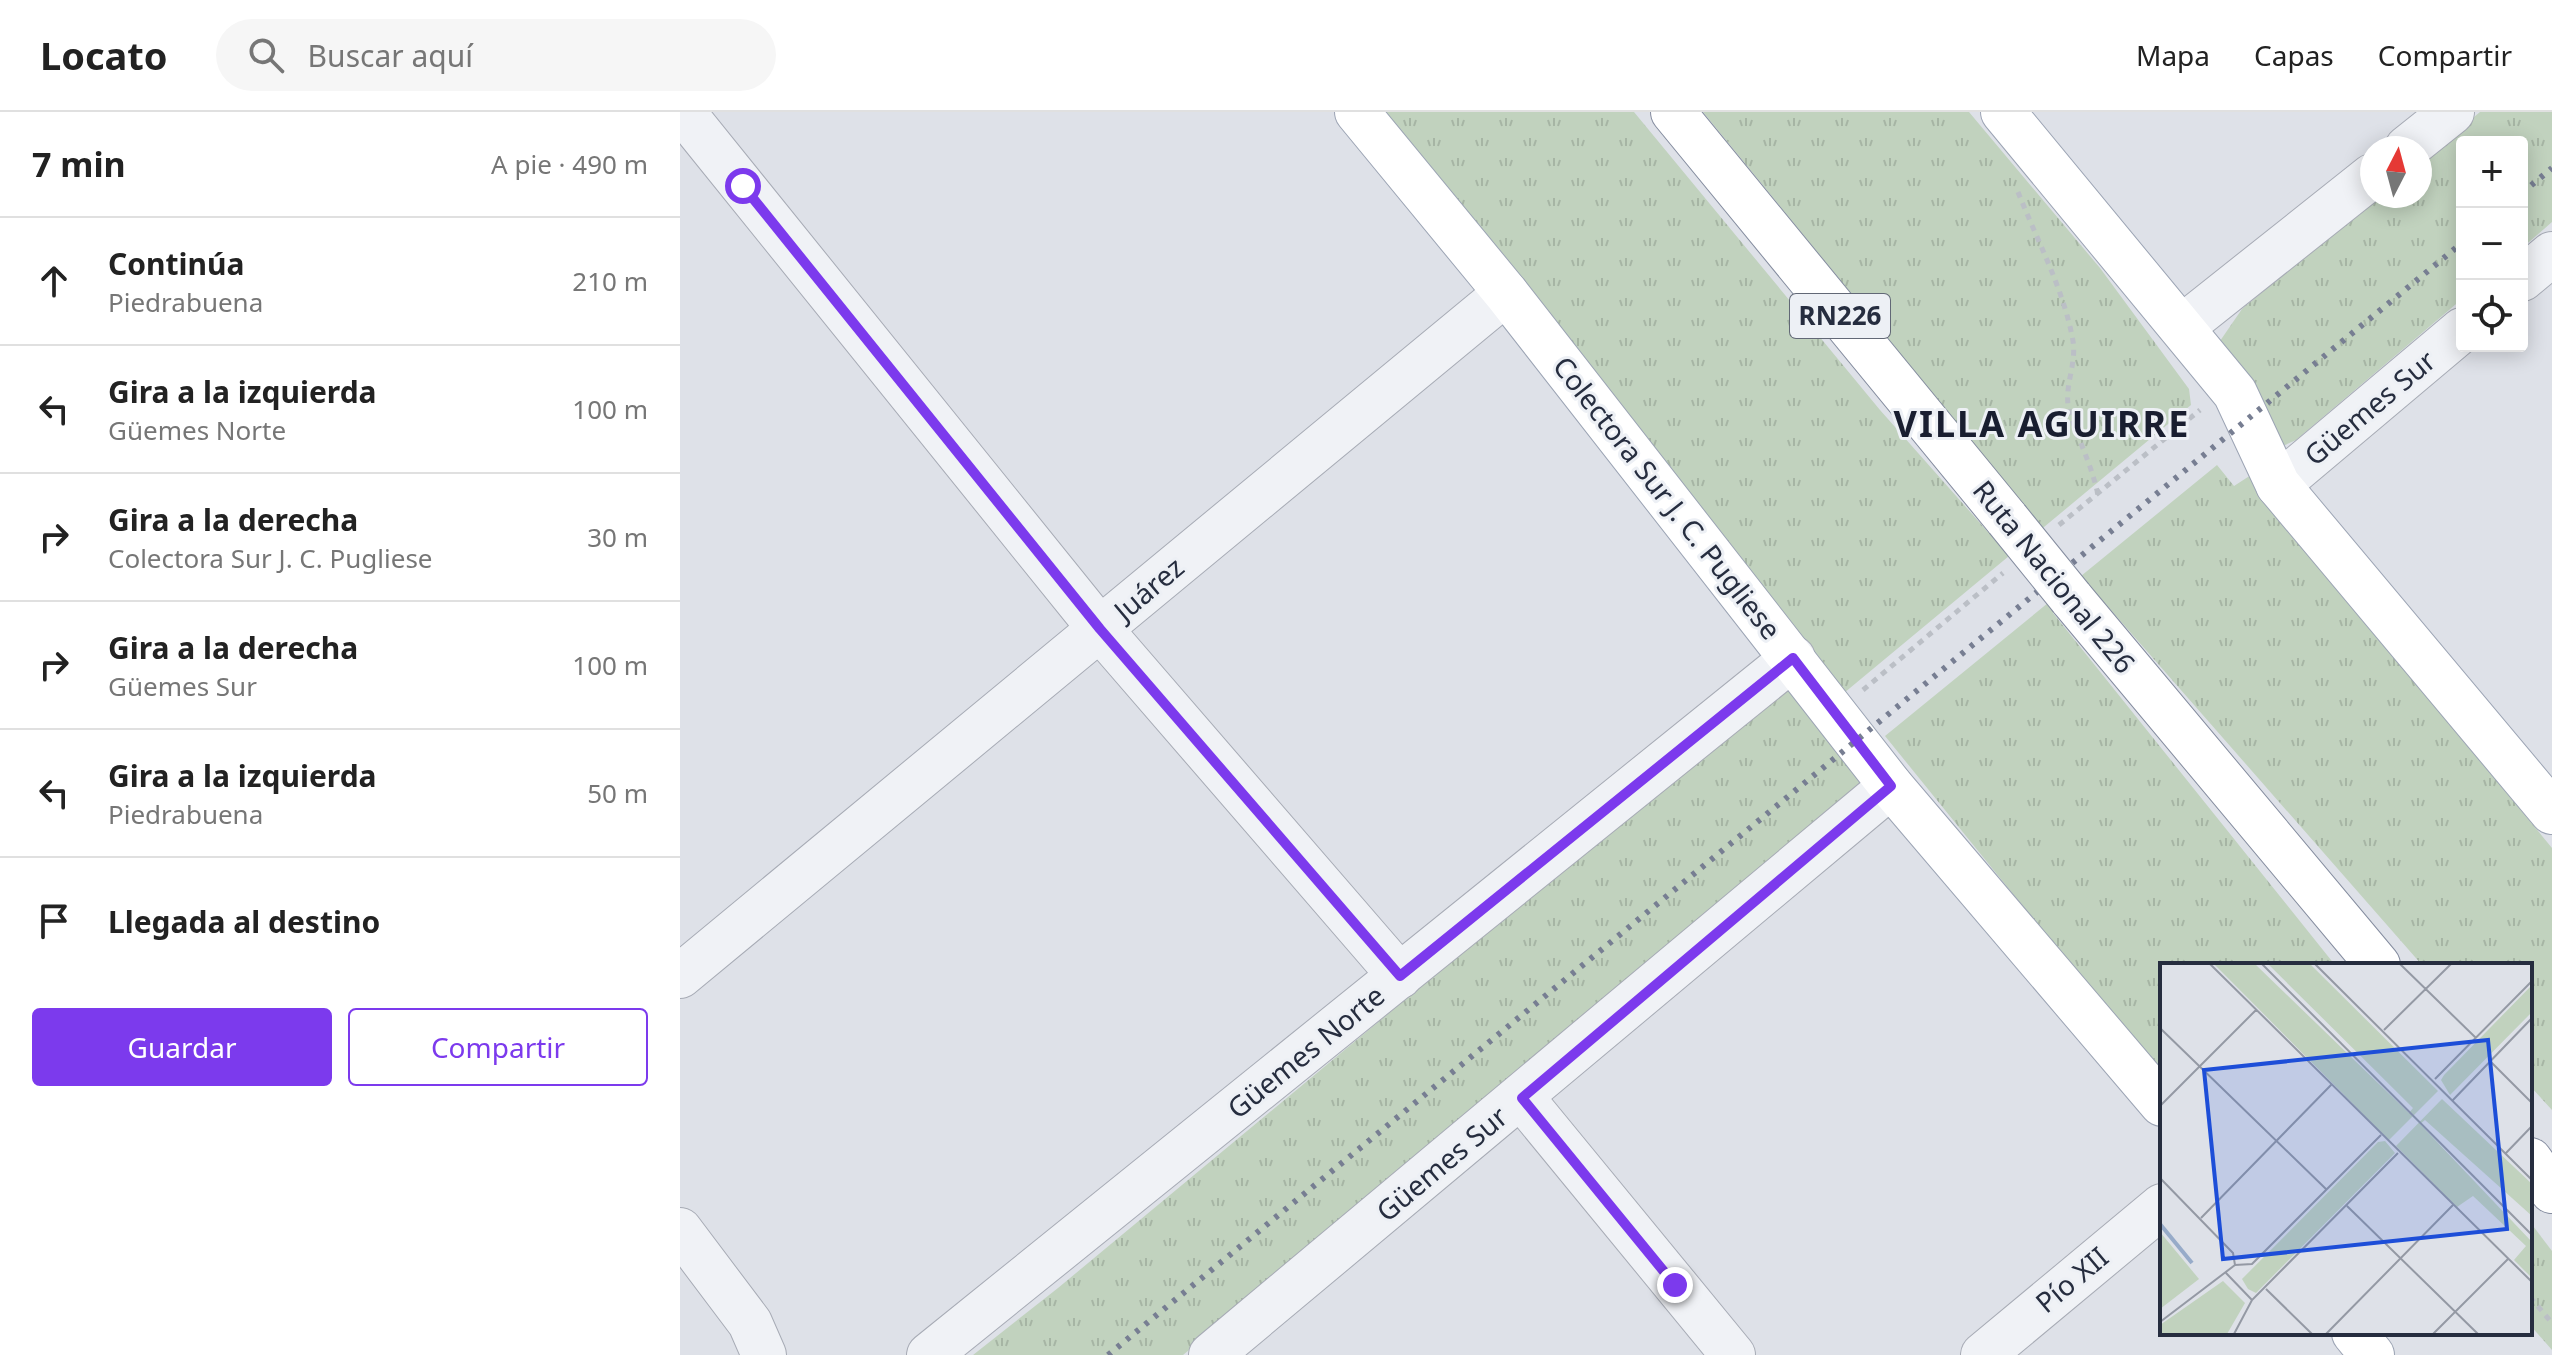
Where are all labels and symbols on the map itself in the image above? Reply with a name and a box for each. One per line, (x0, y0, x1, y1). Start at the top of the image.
north arrow (2360, 136, 2432, 208)
route start (725, 168, 761, 204)
road number: RN226 (1790, 294, 1890, 338)
street label: Güemes Sur (2296, 341, 2443, 473)
street label: Colectora Sur J. C. Pugliese (1545, 348, 1790, 647)
district label: VILLA AGUIRRE (1894, 399, 2190, 448)
street label: Ruta Nacional 226 (1965, 472, 2144, 681)
street label: Juárez (1103, 548, 1191, 631)
inset map (2160, 963, 2532, 1335)
street label: Güemes Norte (1219, 976, 1392, 1126)
street label: Güemes Sur (1368, 1097, 1515, 1229)
street label: Pío XII (2027, 1238, 2116, 1321)
route end (1657, 1267, 1693, 1303)

